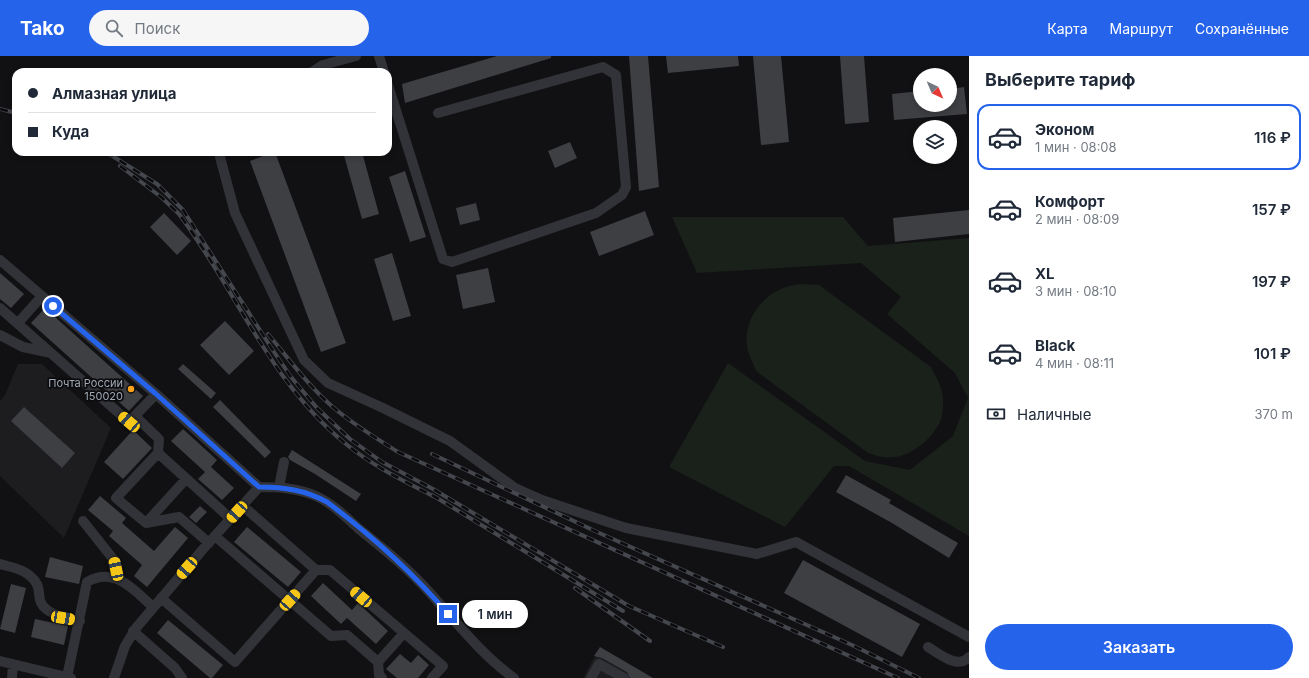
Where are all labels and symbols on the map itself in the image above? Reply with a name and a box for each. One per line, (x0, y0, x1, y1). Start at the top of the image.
north arrow (913, 68, 957, 112)
route start (44, 297, 62, 315)
place label: Почта России 150020 (48, 376, 123, 403)
marker: Почта России 150020 (126, 384, 136, 394)
car (116, 410, 142, 434)
car (225, 499, 249, 525)
car (175, 555, 199, 581)
car (108, 556, 124, 582)
car (348, 585, 374, 609)
car (278, 587, 302, 613)
callout: 1 мин (462, 600, 528, 628)
route end (439, 605, 457, 623)
car (50, 610, 76, 626)

